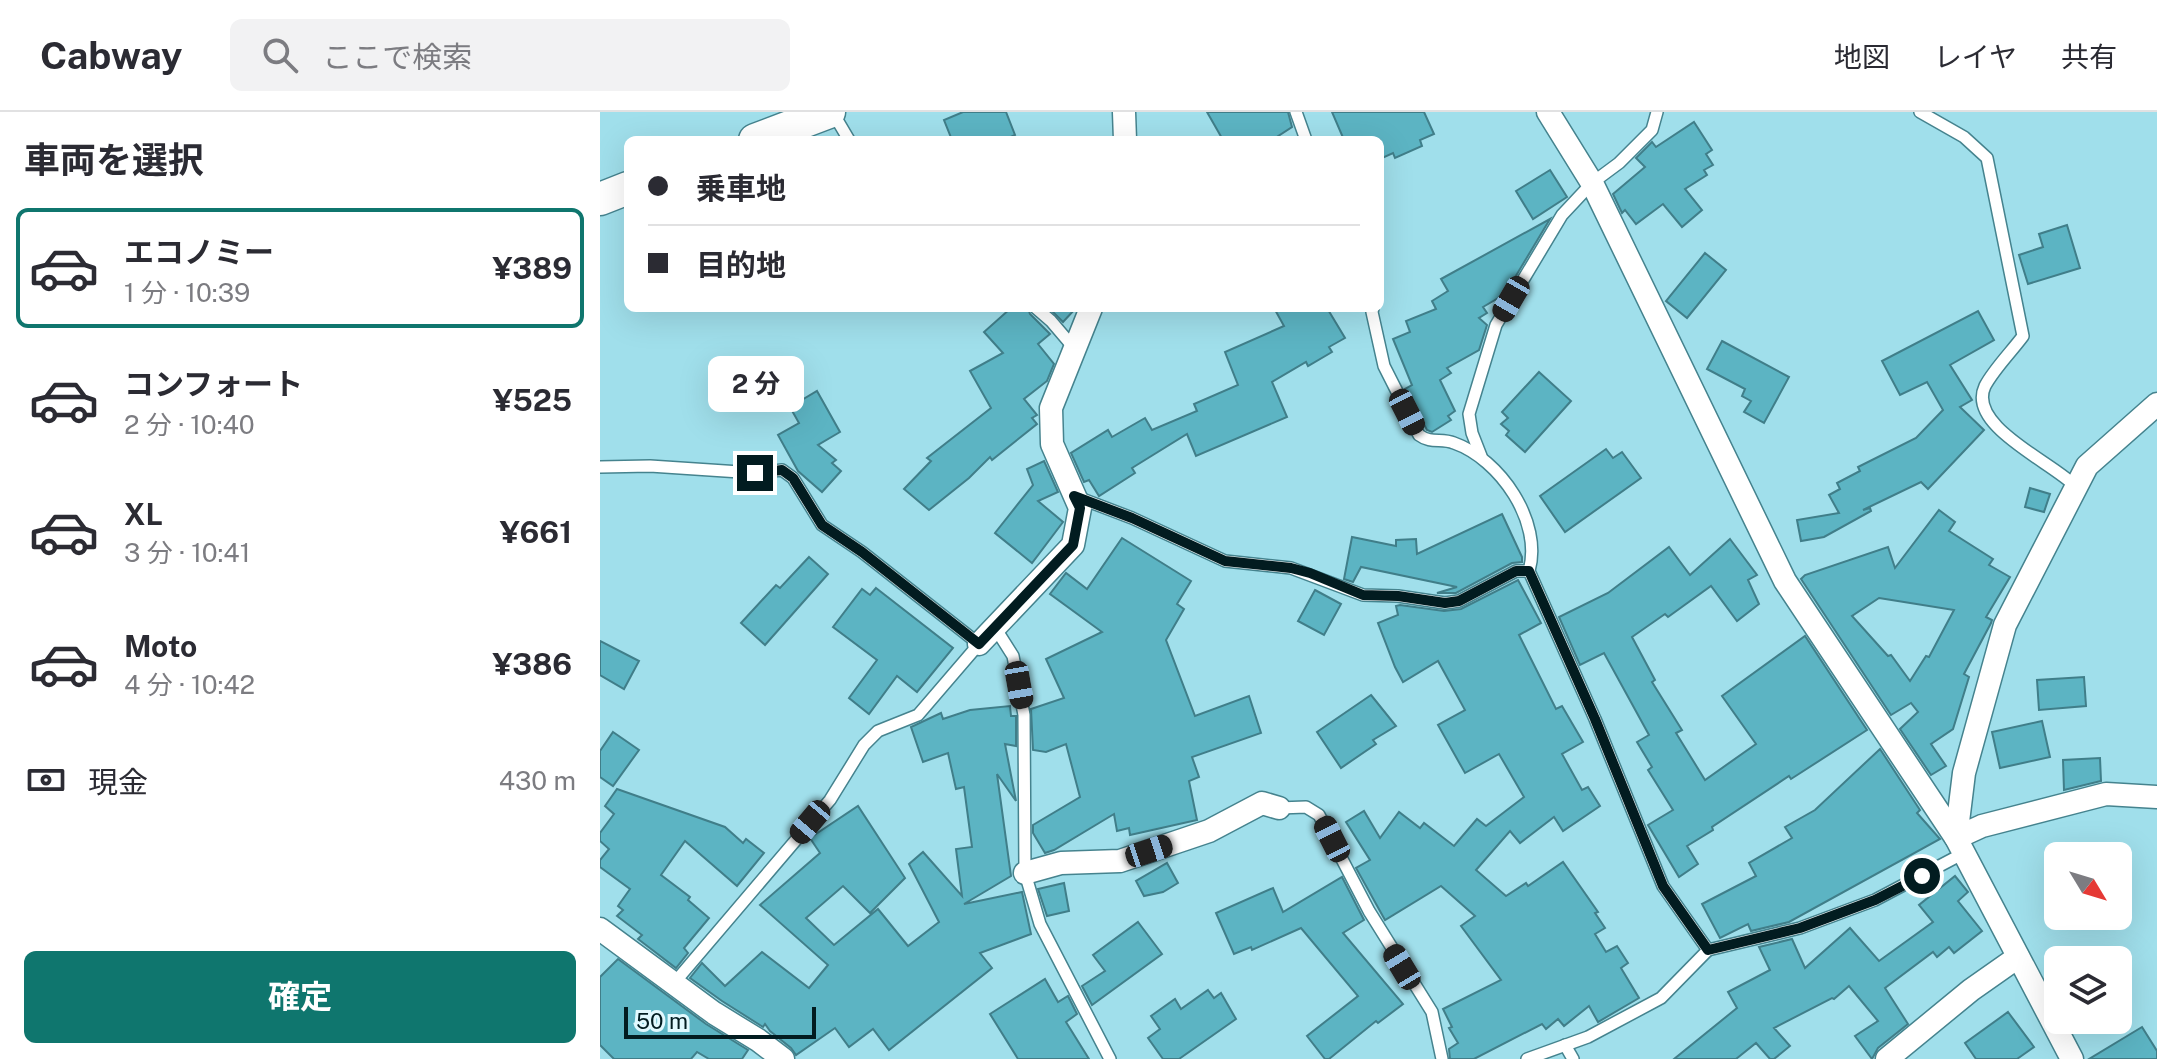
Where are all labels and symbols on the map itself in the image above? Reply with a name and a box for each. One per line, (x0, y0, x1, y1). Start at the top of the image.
car (1489, 272, 1533, 326)
callout: 2 分 (707, 357, 803, 413)
car (1385, 385, 1429, 439)
route end (737, 455, 773, 491)
car (1003, 659, 1035, 711)
car (785, 796, 835, 848)
car (1310, 812, 1354, 866)
car (1122, 832, 1176, 870)
north arrow (2044, 842, 2132, 930)
route start (1904, 858, 1940, 894)
car (1379, 940, 1425, 994)
scale bar (624, 1003, 816, 1039)

